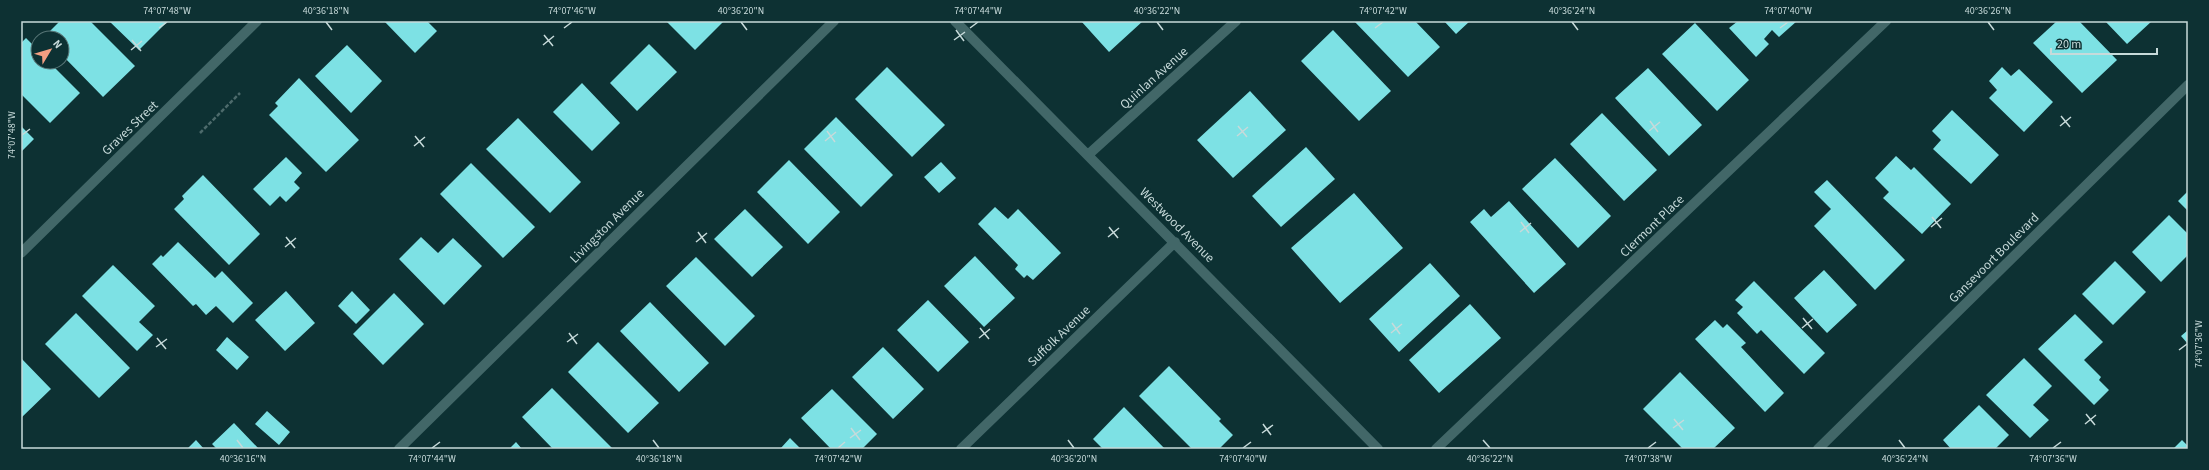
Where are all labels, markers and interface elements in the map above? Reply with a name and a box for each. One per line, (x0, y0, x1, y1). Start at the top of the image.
text: 74°07'48"W (143, 4, 191, 18)
text: 40°36'18"N (303, 4, 349, 18)
text: 74°07'46"W (548, 4, 596, 18)
text: 40°36'20"N (718, 4, 764, 18)
text: 74°07'44"W (954, 4, 1002, 18)
text: 40°36'22"N (1134, 4, 1180, 18)
text: 74°07'42"W (1359, 4, 1407, 18)
text: 40°36'24"N (1549, 4, 1595, 18)
text: 74°07'40"W (1764, 4, 1812, 18)
text: 40°36'26"N (1965, 4, 2011, 18)
north arrow (30, 30, 70, 70)
scale bar (2051, 30, 2157, 56)
text: 20 m (2057, 36, 2081, 53)
text: N (49, 37, 66, 52)
street label: Quinlan Avenue (1116, 43, 1192, 113)
street label: Graves Street (98, 96, 163, 159)
text: 74°07'48"W (5, 111, 19, 159)
street label: Westwood Avenue (1135, 183, 1219, 267)
street label: Livingston Avenue (566, 185, 648, 267)
street label: Clermont Place (1616, 191, 1688, 261)
street label: Gansevoort Boulevard (1945, 209, 2043, 307)
street label: Suffolk Avenue (1024, 301, 1094, 371)
text: 74°07'36"W (2192, 320, 2206, 368)
text: 40°36'16"N (220, 452, 266, 466)
text: 74°07'44"W (408, 452, 456, 466)
text: 40°36'18"N (636, 452, 682, 466)
text: 74°07'42"W (814, 452, 862, 466)
text: 40°36'20"N (1051, 452, 1097, 466)
text: 74°07'40"W (1219, 452, 1267, 466)
text: 40°36'22"N (1467, 452, 1513, 466)
text: 74°07'38"W (1624, 452, 1672, 466)
text: 40°36'24"N (1882, 452, 1928, 466)
text: 74°07'36"W (2029, 452, 2077, 466)

